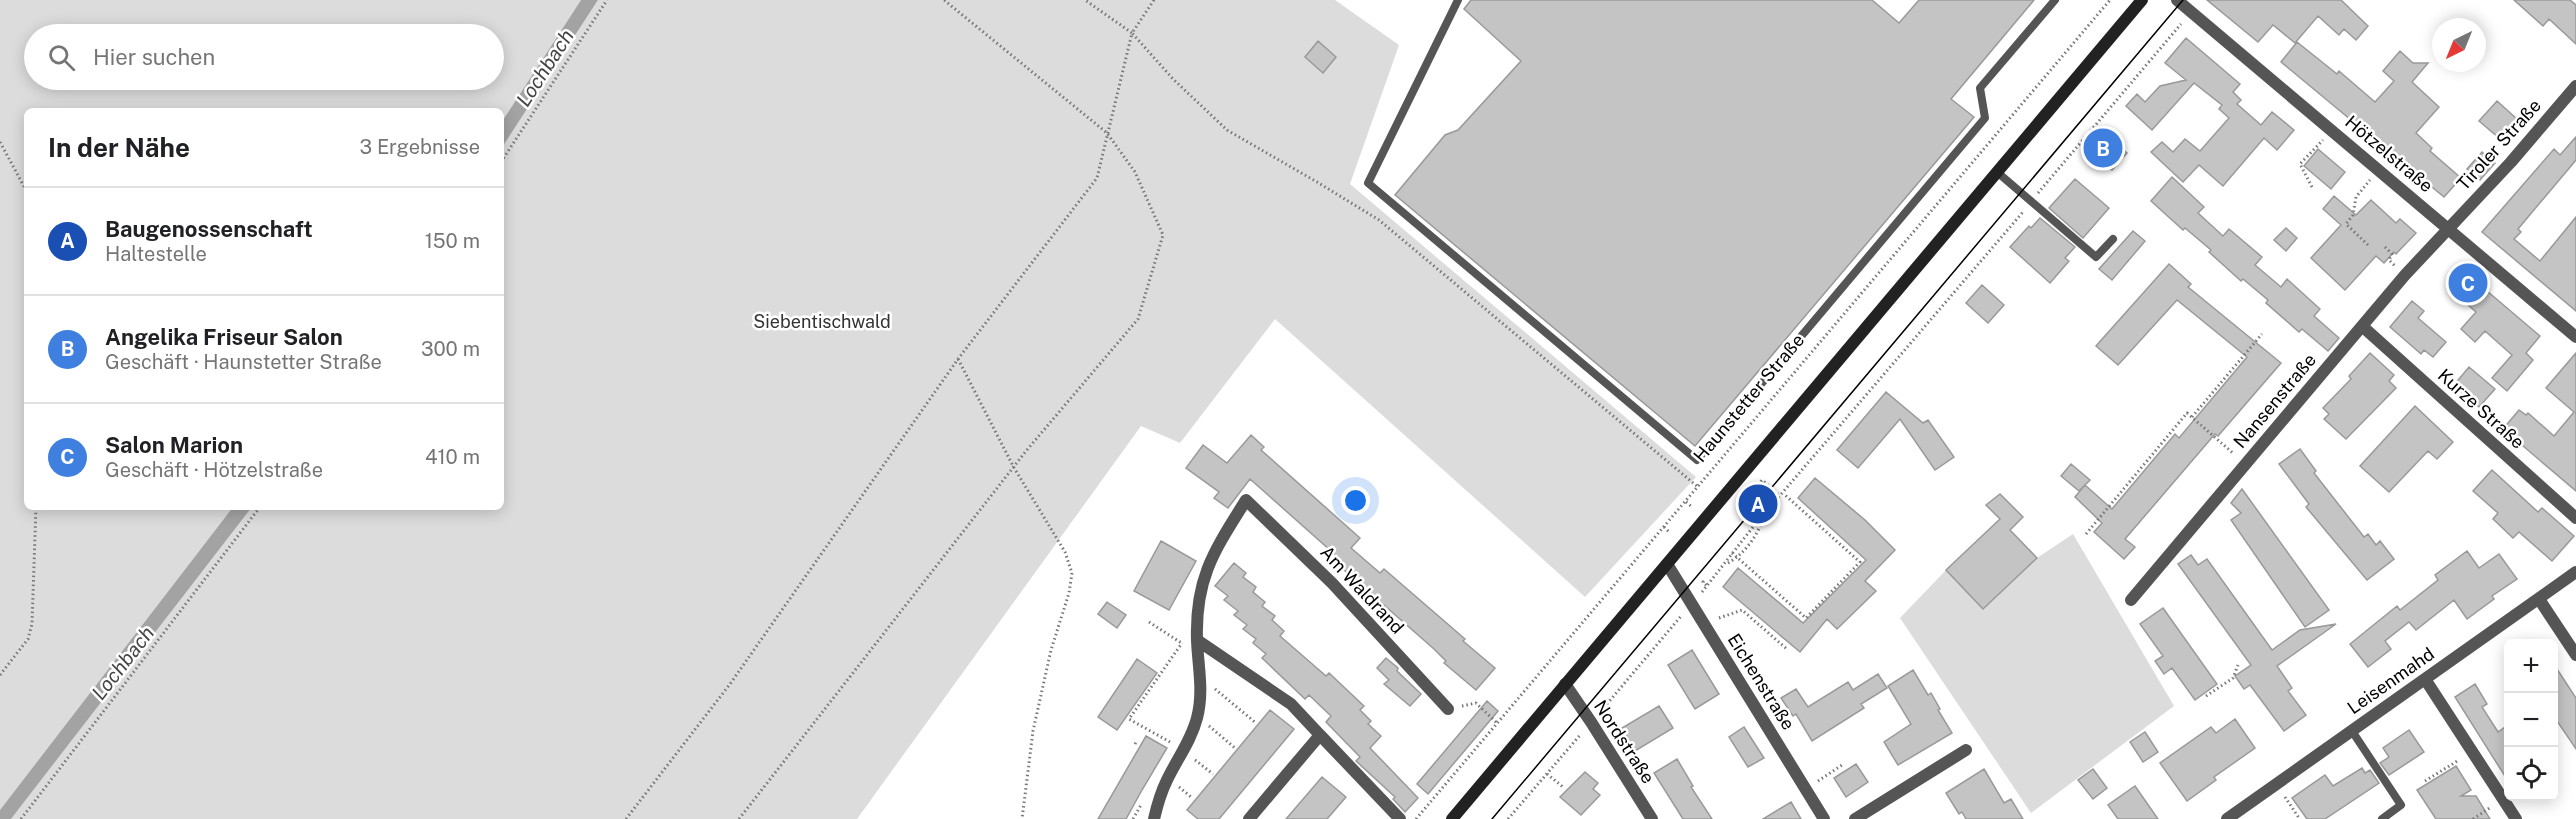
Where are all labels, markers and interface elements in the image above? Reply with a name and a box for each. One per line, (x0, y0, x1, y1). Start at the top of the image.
north arrow (2432, 18, 2486, 72)
search box (24, 24, 504, 90)
water label: Lochbach (511, 25, 579, 111)
icon: search (45, 41, 78, 74)
text: Hier suchen (93, 44, 215, 70)
street label: Tiroler Straße (2452, 95, 2545, 194)
street label: Hötzelstraße (2341, 111, 2437, 196)
pin: B (2084, 126, 2122, 170)
text: In der Nähe (48, 132, 190, 163)
text: 3 Ergebnisse (359, 135, 480, 159)
text: Baugenossenschaft (105, 216, 313, 242)
text: A (60, 229, 75, 253)
text: 150 m (425, 229, 480, 253)
text: Haltestelle (105, 242, 207, 266)
pin: C (2448, 260, 2488, 306)
park label: Siebentischwald (753, 311, 891, 332)
text: Angelika Friseur Salon (105, 324, 343, 350)
street label: Haunstetter Straße (1689, 329, 1808, 466)
text: B (61, 337, 74, 361)
text: 300 m (421, 337, 480, 361)
street label: Nansenstraße (2229, 349, 2320, 452)
text: Geschäft · Haunstetter Straße (105, 350, 382, 374)
street label: Kurze Straße (2434, 364, 2529, 453)
text: Salon Marion (105, 432, 243, 458)
text: C (60, 445, 75, 469)
text: 410 m (425, 445, 480, 469)
text: Geschäft · Hötzelstraße (105, 458, 323, 482)
pin: A (1738, 482, 1778, 526)
your location (1341, 486, 1370, 515)
street label: Am Waldrand (1316, 541, 1408, 638)
water label: Lochbach (87, 621, 159, 705)
street label: Eichenstraße (1724, 630, 1799, 734)
map controls (2504, 639, 2558, 801)
button: + (2504, 639, 2558, 693)
street label: Leisenmahd (2343, 643, 2438, 718)
button: − (2504, 693, 2558, 747)
street label: Nordstraße (1590, 696, 1659, 787)
button: locate (2504, 747, 2558, 801)

